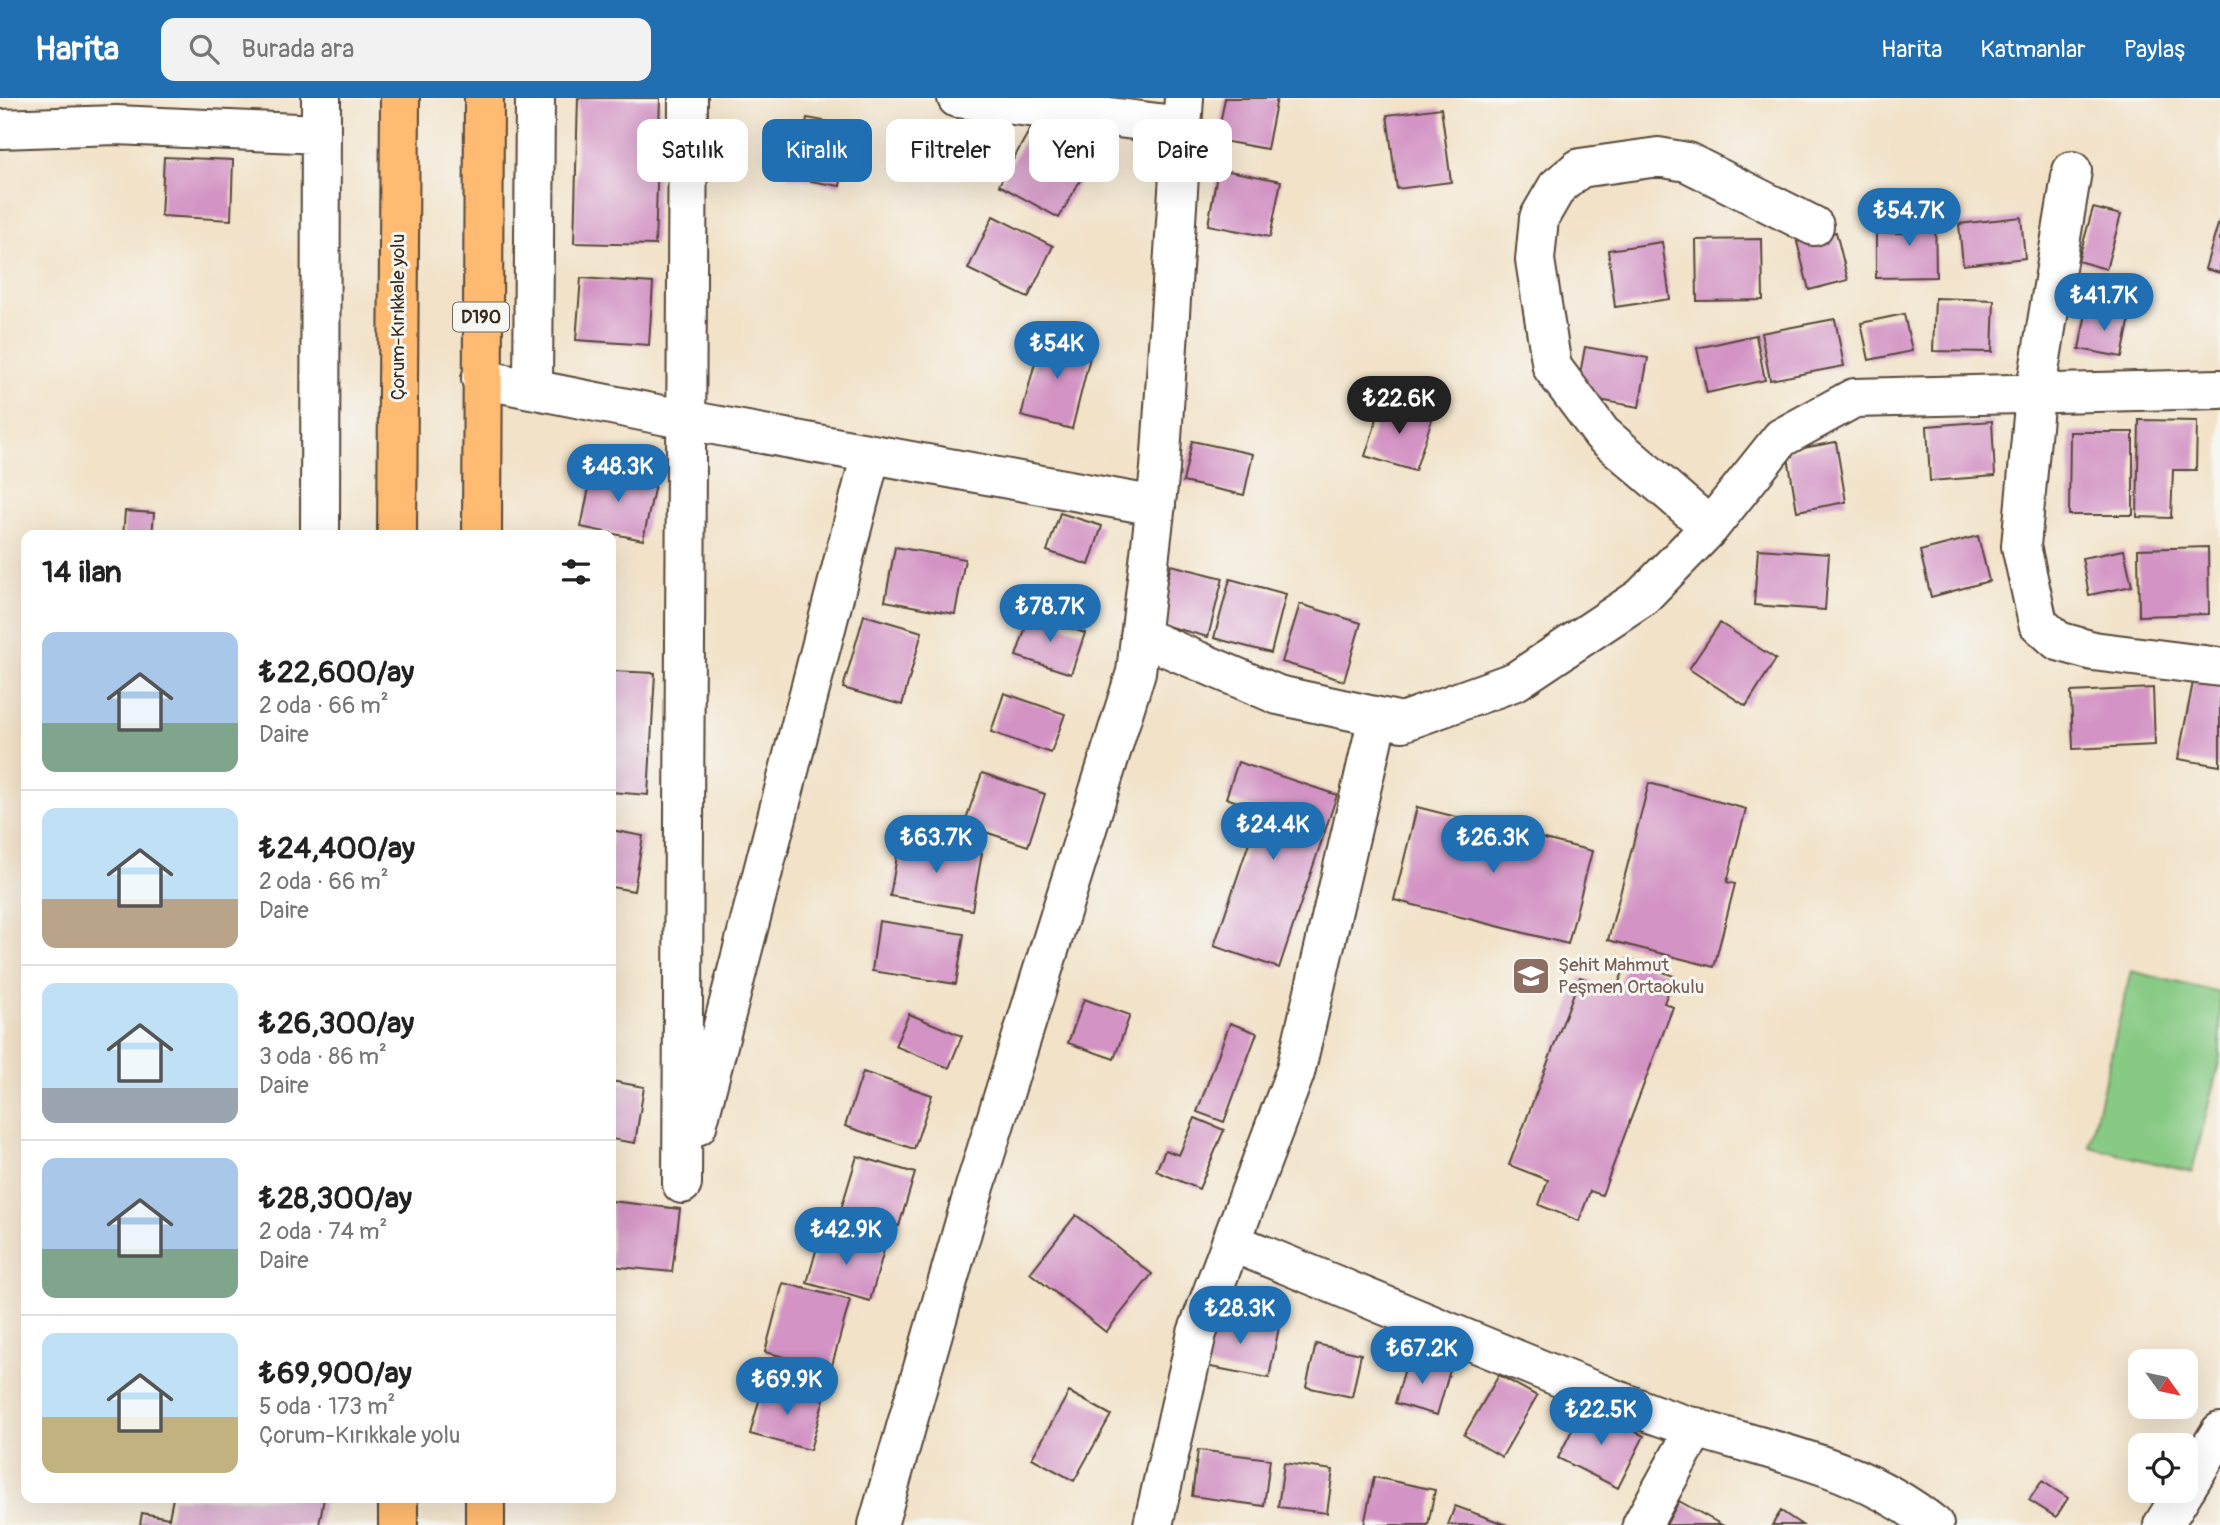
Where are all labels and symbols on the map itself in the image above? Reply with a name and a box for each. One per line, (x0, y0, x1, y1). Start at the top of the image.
pin: ₺54.7K (1852, 188, 1966, 248)
street label: Çorum-Kırıkkale yolu (386, 234, 410, 400)
pin: ₺41.7K (2047, 274, 2161, 333)
road number: D190 (453, 302, 509, 331)
pin: ₺54K (1016, 322, 1098, 381)
pin: ₺22.6K (1342, 376, 1456, 436)
pin: ₺48.3K (561, 444, 675, 504)
pin: ₺78.7K (993, 584, 1107, 644)
pin: ₺24.4K (1216, 802, 1330, 862)
pin: ₺63.7K (879, 816, 993, 875)
pin: ₺26.3K (1436, 816, 1550, 875)
place label: Şehit Mahmut Peşmen Ortaokulu (1558, 953, 1704, 999)
school or university icon: Şehit Mahmut Peşmen Ortaokulu (1510, 955, 1552, 997)
pin: ₺42.9K (789, 1208, 903, 1267)
pin: ₺28.3K (1183, 1286, 1297, 1346)
pin: ₺67.2K (1365, 1326, 1479, 1386)
north arrow (2128, 1349, 2198, 1419)
pin: ₺69.9K (730, 1358, 844, 1417)
pin: ₺22.5K (1544, 1388, 1658, 1447)

